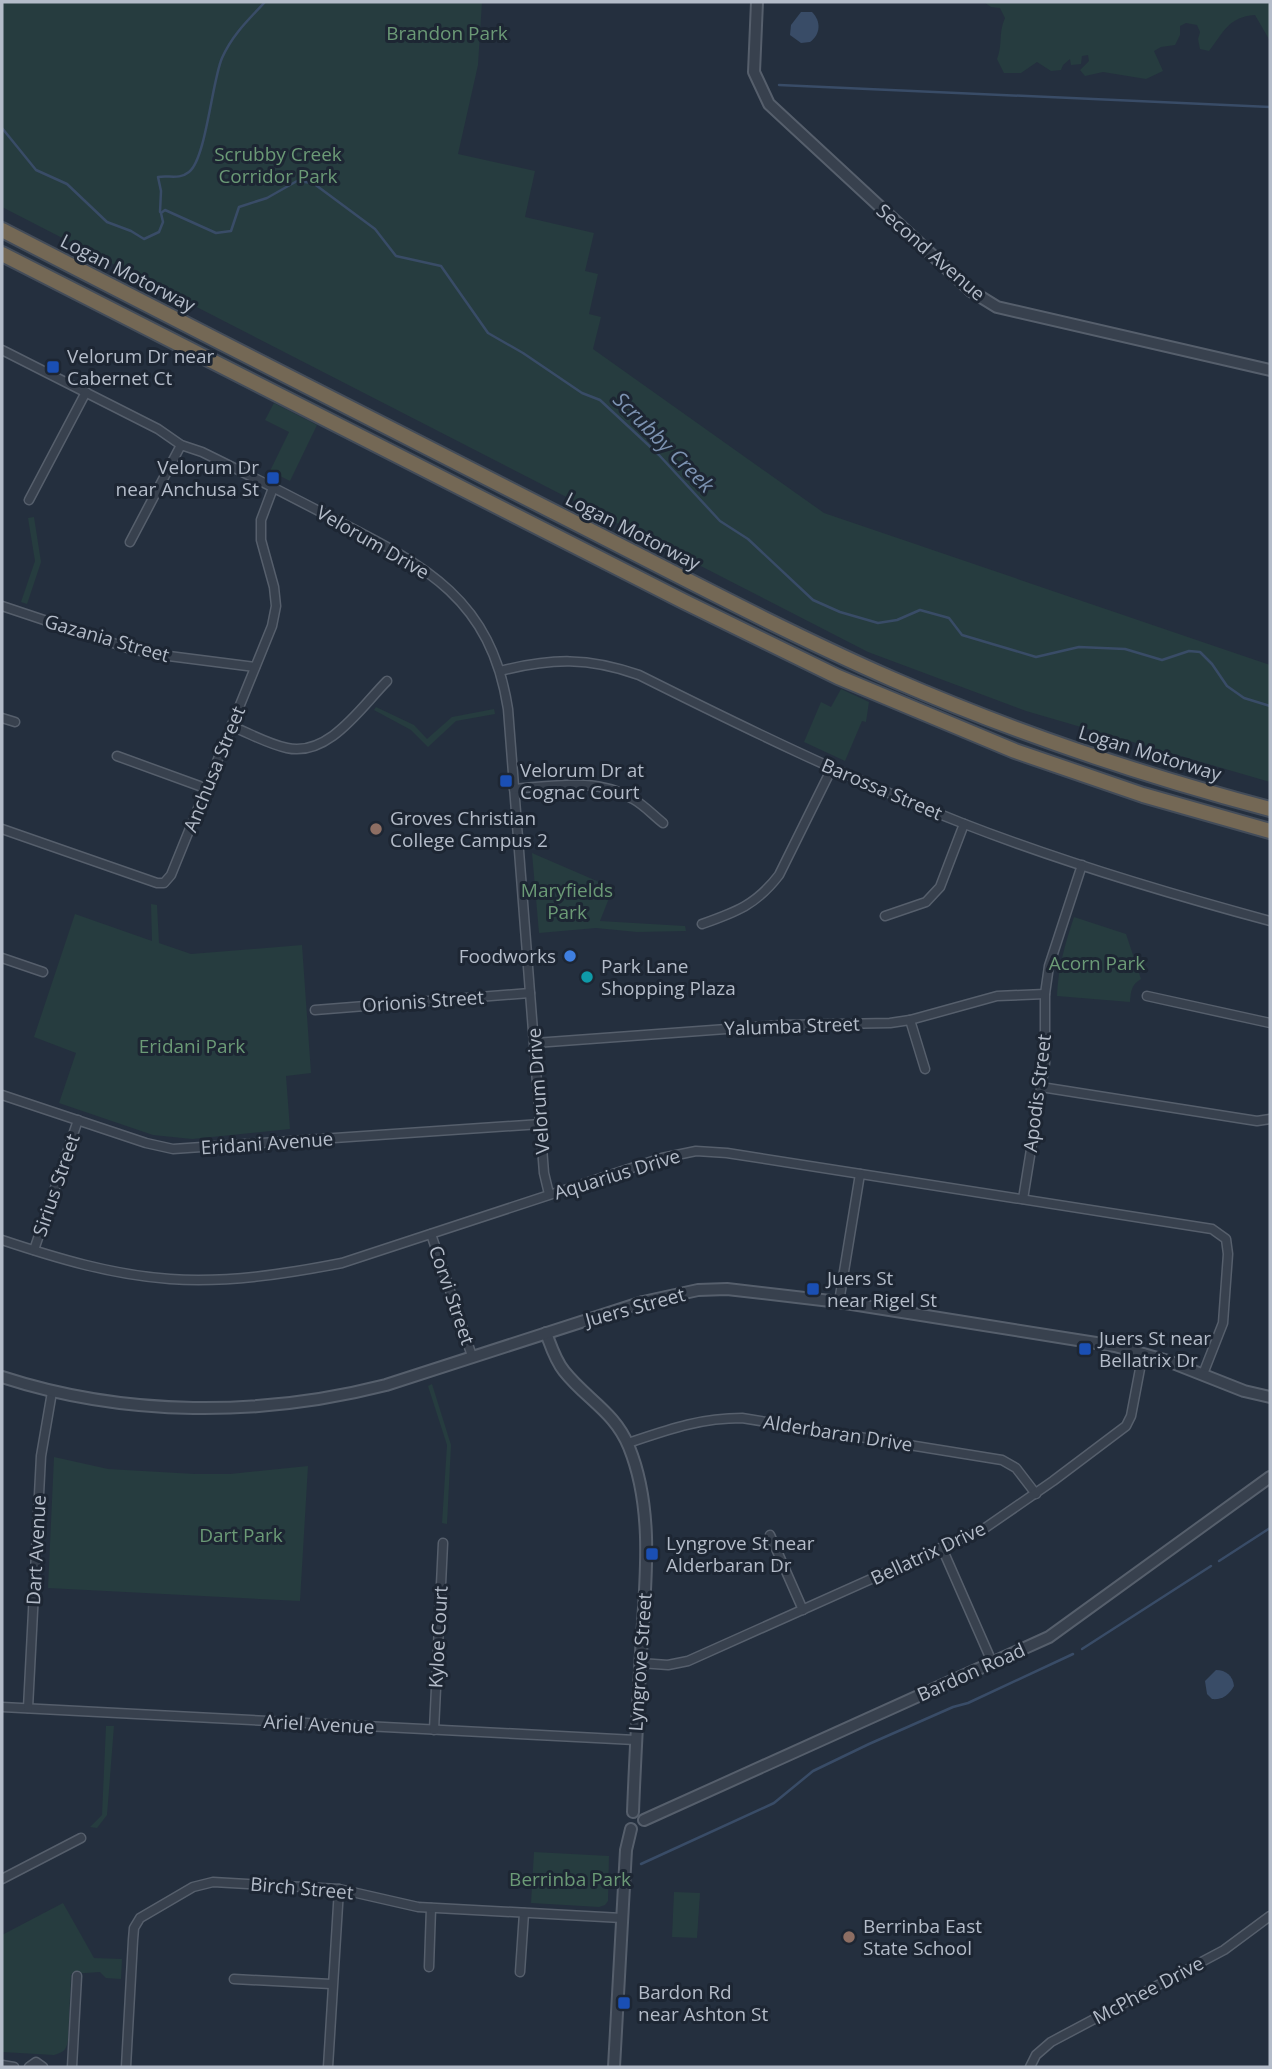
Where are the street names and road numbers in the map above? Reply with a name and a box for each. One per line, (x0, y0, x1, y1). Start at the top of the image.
street label: Second Avenue (871, 198, 991, 306)
street label: Logan Motorway (56, 228, 200, 318)
street label: Logan Motorway (561, 486, 705, 576)
street label: Velorum Drive (312, 499, 434, 585)
street label: Gazania Street (41, 608, 173, 668)
street label: Anchusa Street (177, 702, 251, 836)
street label: Logan Motorway (1075, 719, 1225, 787)
street label: Barossa Street (818, 752, 947, 826)
street label: Orionis Street (361, 984, 485, 1018)
street label: Yalumba Street (724, 1011, 860, 1041)
street label: Velorum Drive (521, 1027, 555, 1155)
street label: Apodis Street (1017, 1032, 1057, 1153)
street label: Eridani Avenue (200, 1125, 334, 1161)
street label: Sirius Street (26, 1130, 86, 1240)
street label: Aquarius Drive (551, 1142, 683, 1206)
street label: Corvi Street (423, 1242, 481, 1348)
street label: Juers Street (580, 1281, 688, 1333)
street label: Alderbaran Drive (762, 1408, 914, 1458)
street label: Dart Avenue (20, 1494, 52, 1606)
street label: Bellatrix Drive (866, 1515, 990, 1591)
street label: Kyloe Court (422, 1585, 454, 1689)
street label: Lyngrove Street (622, 1592, 658, 1732)
street label: Bardon Road (913, 1637, 1029, 1707)
street label: Ariel Avenue (263, 1708, 375, 1740)
street label: Birch Street (249, 1871, 355, 1905)
street label: McPhee Drive (1088, 1950, 1208, 2030)

